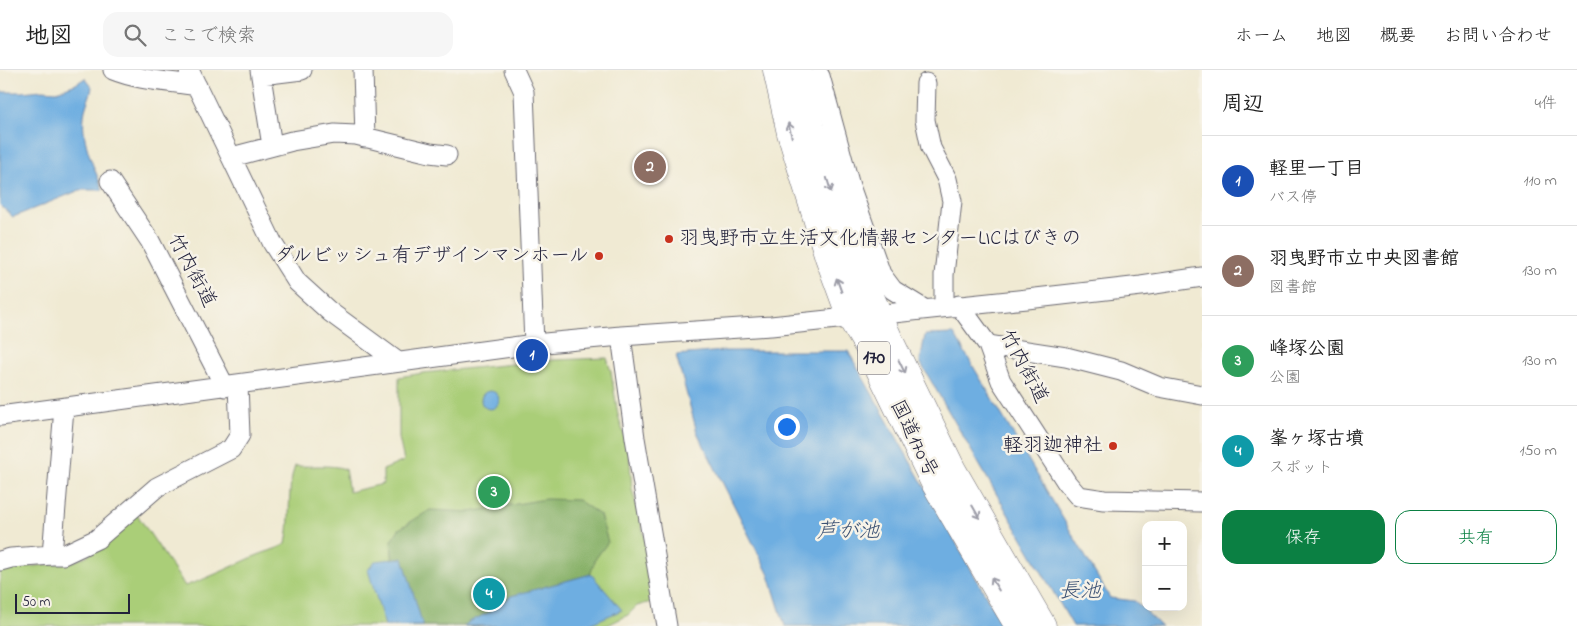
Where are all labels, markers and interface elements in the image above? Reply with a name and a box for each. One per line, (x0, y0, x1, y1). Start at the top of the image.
search box (103, 12, 453, 57)
text: 地図 (25, 20, 73, 55)
icon: search (121, 21, 149, 49)
text: ここで検索 (161, 23, 256, 50)
text: ホーム (1235, 24, 1288, 50)
text: 地図 (1316, 24, 1352, 50)
text: 概要 (1380, 24, 1416, 50)
text: お問い合わせ (1444, 24, 1552, 50)
text: 周辺 (1222, 90, 1264, 120)
text: 4件 (1534, 92, 1557, 116)
one-way arrow (785, 123, 794, 139)
pin: 2 (634, 148, 666, 186)
text: 軽里一丁目 (1269, 156, 1364, 183)
text: 1 (1235, 169, 1241, 193)
text: 110 m (1523, 169, 1557, 193)
one-way arrow (824, 176, 834, 192)
text: バス停 (1269, 186, 1317, 210)
place label: 羽曳野市立生活文化情報センターLICはびきの (679, 225, 1081, 254)
street label: 竹内街道 (159, 229, 223, 313)
marker: 羽曳野市立生活文化情報センターLICはびきの (663, 233, 675, 245)
place label: ダルビッシュ有デザインマンホール (275, 242, 589, 271)
text: 羽曳野市立中央図書館 (1269, 246, 1459, 273)
marker: ダルビッシュ有デザインマンホール (593, 250, 605, 262)
text: 2 (1234, 259, 1242, 283)
text: 130 m (1522, 259, 1557, 283)
text: 図書館 (1269, 276, 1317, 300)
one-way arrow (834, 278, 843, 293)
street label: 竹内街道 (991, 325, 1055, 409)
pin: 1 (516, 336, 548, 374)
text: 峰塚公園 (1269, 336, 1345, 363)
road number: 170 (858, 342, 890, 374)
text: 3 (1235, 349, 1241, 373)
text: 130 m (1522, 349, 1557, 373)
one-way arrow (897, 360, 907, 375)
text: 公園 (1269, 366, 1301, 390)
street label: 国道170号 (882, 395, 944, 483)
your location (774, 414, 800, 440)
text: 峯ヶ塚古墳 (1269, 426, 1364, 453)
place label: 軽羽迦神社 (1003, 432, 1103, 461)
text: 4 (1235, 439, 1241, 463)
text: 150 m (1519, 439, 1557, 463)
marker: 軽羽迦神社 (1107, 440, 1119, 452)
text: スポット (1269, 456, 1333, 480)
pin: 3 (478, 473, 510, 511)
one-way arrow (971, 505, 981, 520)
button: 保存 (1222, 510, 1385, 564)
button: 共有 (1395, 510, 1557, 564)
water label: 芦が池 (817, 517, 880, 547)
map controls (1142, 521, 1187, 611)
button: + (1142, 521, 1187, 566)
button: − (1142, 566, 1187, 611)
pin: 4 (473, 575, 505, 613)
water label: 長池 (1059, 577, 1102, 607)
one-way arrow (989, 578, 999, 592)
scale bar (15, 591, 130, 614)
text: 50 m (22, 592, 50, 613)

